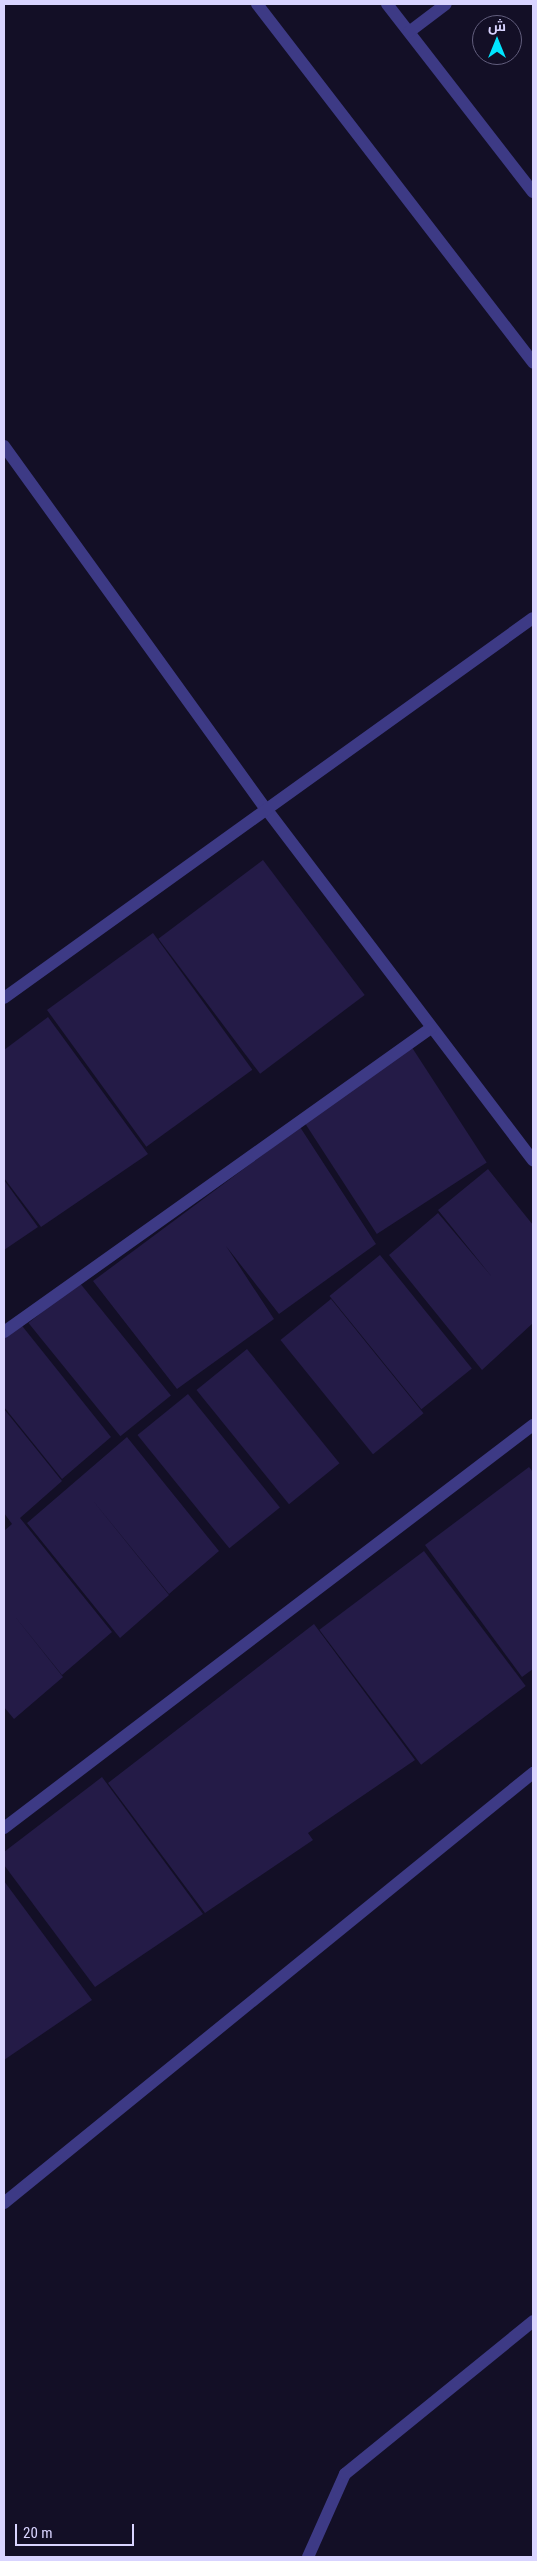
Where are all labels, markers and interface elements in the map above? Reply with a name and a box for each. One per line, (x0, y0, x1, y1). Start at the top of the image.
north arrow (472, 15, 522, 65)
text: ش (488, 18, 506, 34)
scale bar (18, 2514, 136, 2546)
text: 20 m (23, 2524, 53, 2542)

